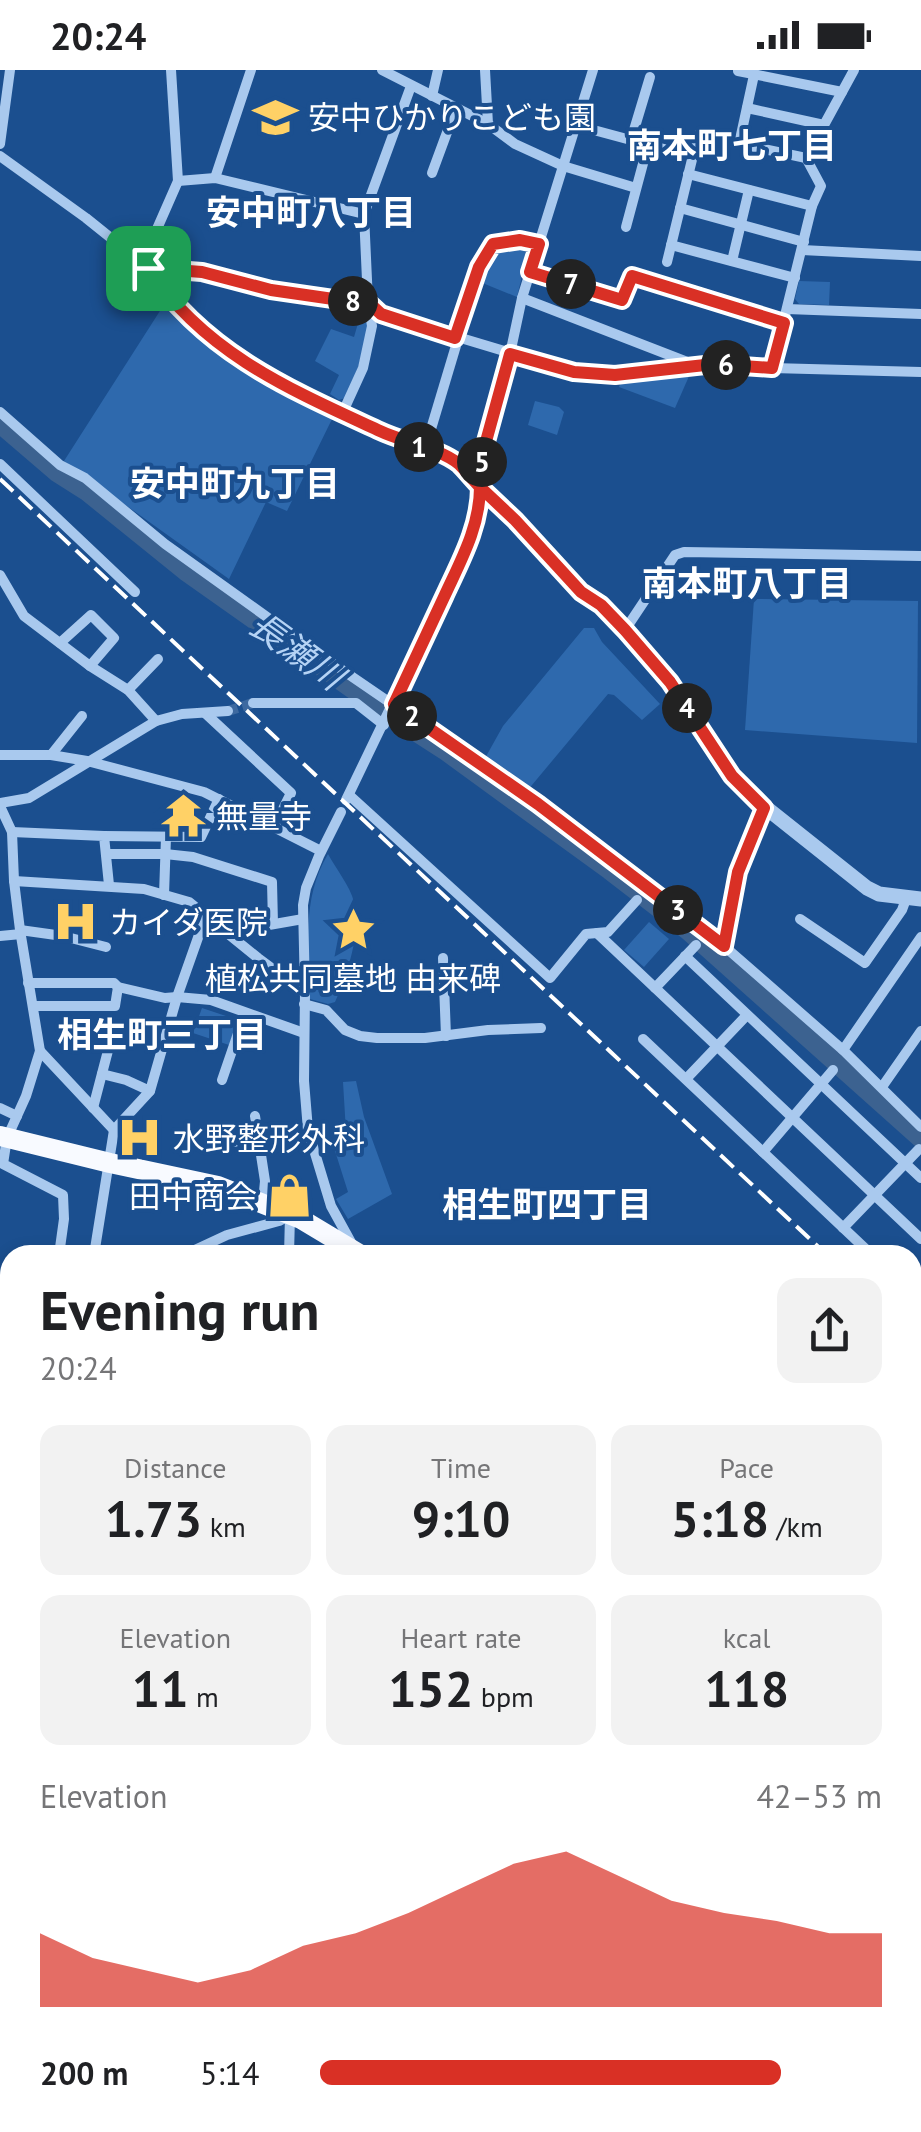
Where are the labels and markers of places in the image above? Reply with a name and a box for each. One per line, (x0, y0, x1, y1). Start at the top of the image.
school or university icon: 安中ひかりこども園 (251, 93, 299, 141)
place label: 安中ひかりこども園 (308, 96, 596, 138)
pin (106, 226, 191, 311)
pin: 7 (546, 259, 596, 309)
pin: 8 (328, 276, 378, 326)
pin: 6 (701, 340, 751, 390)
pin: 1 (394, 422, 444, 472)
pin: 5 (457, 437, 507, 487)
pin: 4 (662, 683, 712, 733)
pin: 2 (387, 691, 437, 741)
temple icon: 無量寺 (159, 792, 207, 840)
place label: 無量寺 (216, 795, 312, 837)
pin: 3 (653, 885, 703, 935)
hospital icon: カイダ医院 (52, 898, 100, 946)
place label: カイダ医院 (109, 901, 268, 943)
place icon: 植松共同墓地 由来碑 (329, 906, 377, 954)
place label: 植松共同墓地 由来碑 (205, 957, 501, 999)
hospital icon: 水野整形外科 (116, 1114, 164, 1162)
place label: 水野整形外科 (173, 1117, 365, 1159)
shop icon: 田中商会 (266, 1172, 314, 1220)
place label: 田中商会 (129, 1175, 257, 1217)

